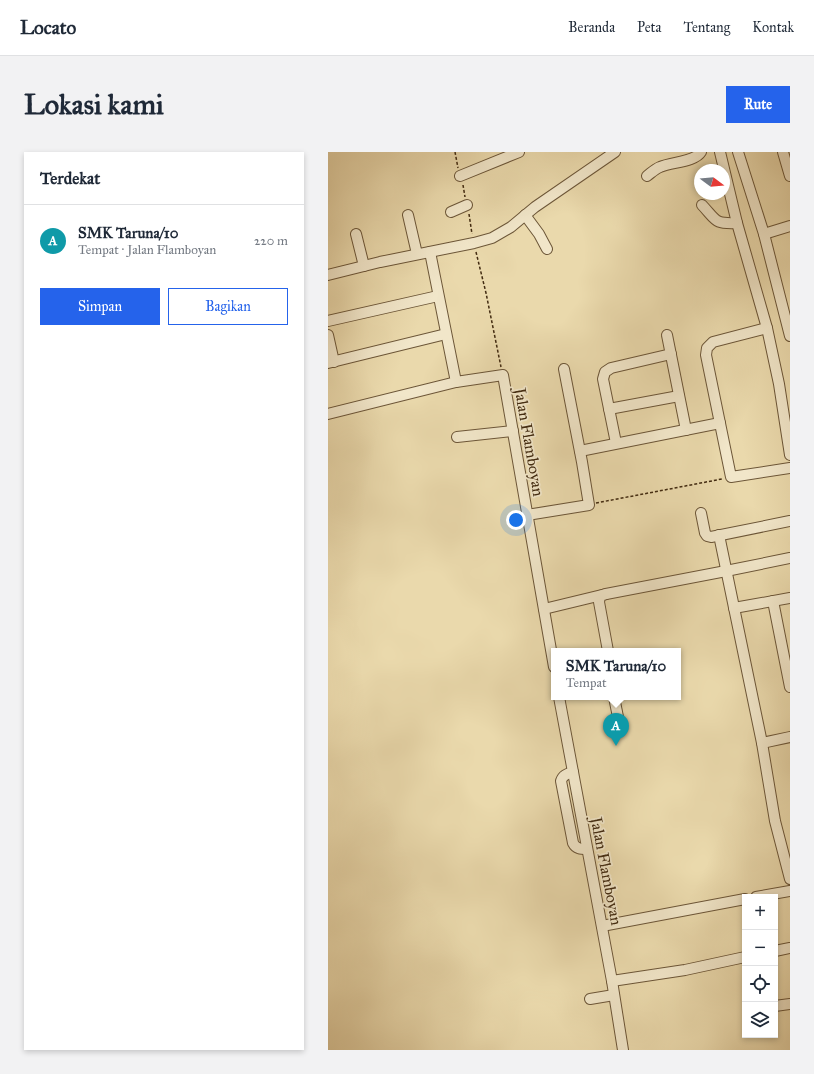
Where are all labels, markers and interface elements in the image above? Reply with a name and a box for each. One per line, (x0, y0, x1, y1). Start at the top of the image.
text: Locato (20, 16, 76, 39)
text: Beranda (568, 19, 615, 36)
text: Peta (637, 19, 661, 36)
text: Tentang (683, 19, 730, 36)
text: Kontak (752, 19, 794, 36)
button: Rute (726, 86, 790, 123)
text: Lokasi kami (24, 87, 164, 122)
north arrow (694, 164, 730, 200)
text: Terdekat (40, 168, 100, 189)
text: SMK Taruna/10 (78, 224, 178, 242)
text: A (49, 233, 57, 249)
text: 220 m (254, 233, 288, 249)
text: Tempat · Jalan Flamboyan (78, 242, 216, 258)
button: Simpan (40, 288, 160, 325)
button: Bagikan (168, 288, 288, 325)
street label: Jalan Flamboyan (509, 384, 548, 498)
your location (506, 510, 526, 530)
popup (551, 648, 681, 700)
text: SMK Taruna/10 (566, 657, 666, 675)
text: Tempat (566, 675, 607, 691)
pin: A (603, 713, 629, 746)
street label: Jalan Flamboyan (585, 814, 626, 927)
map controls (742, 894, 778, 1038)
button: + (742, 894, 778, 930)
button: − (742, 930, 778, 966)
button: locate (742, 966, 778, 1002)
button: layers (742, 1002, 778, 1038)

